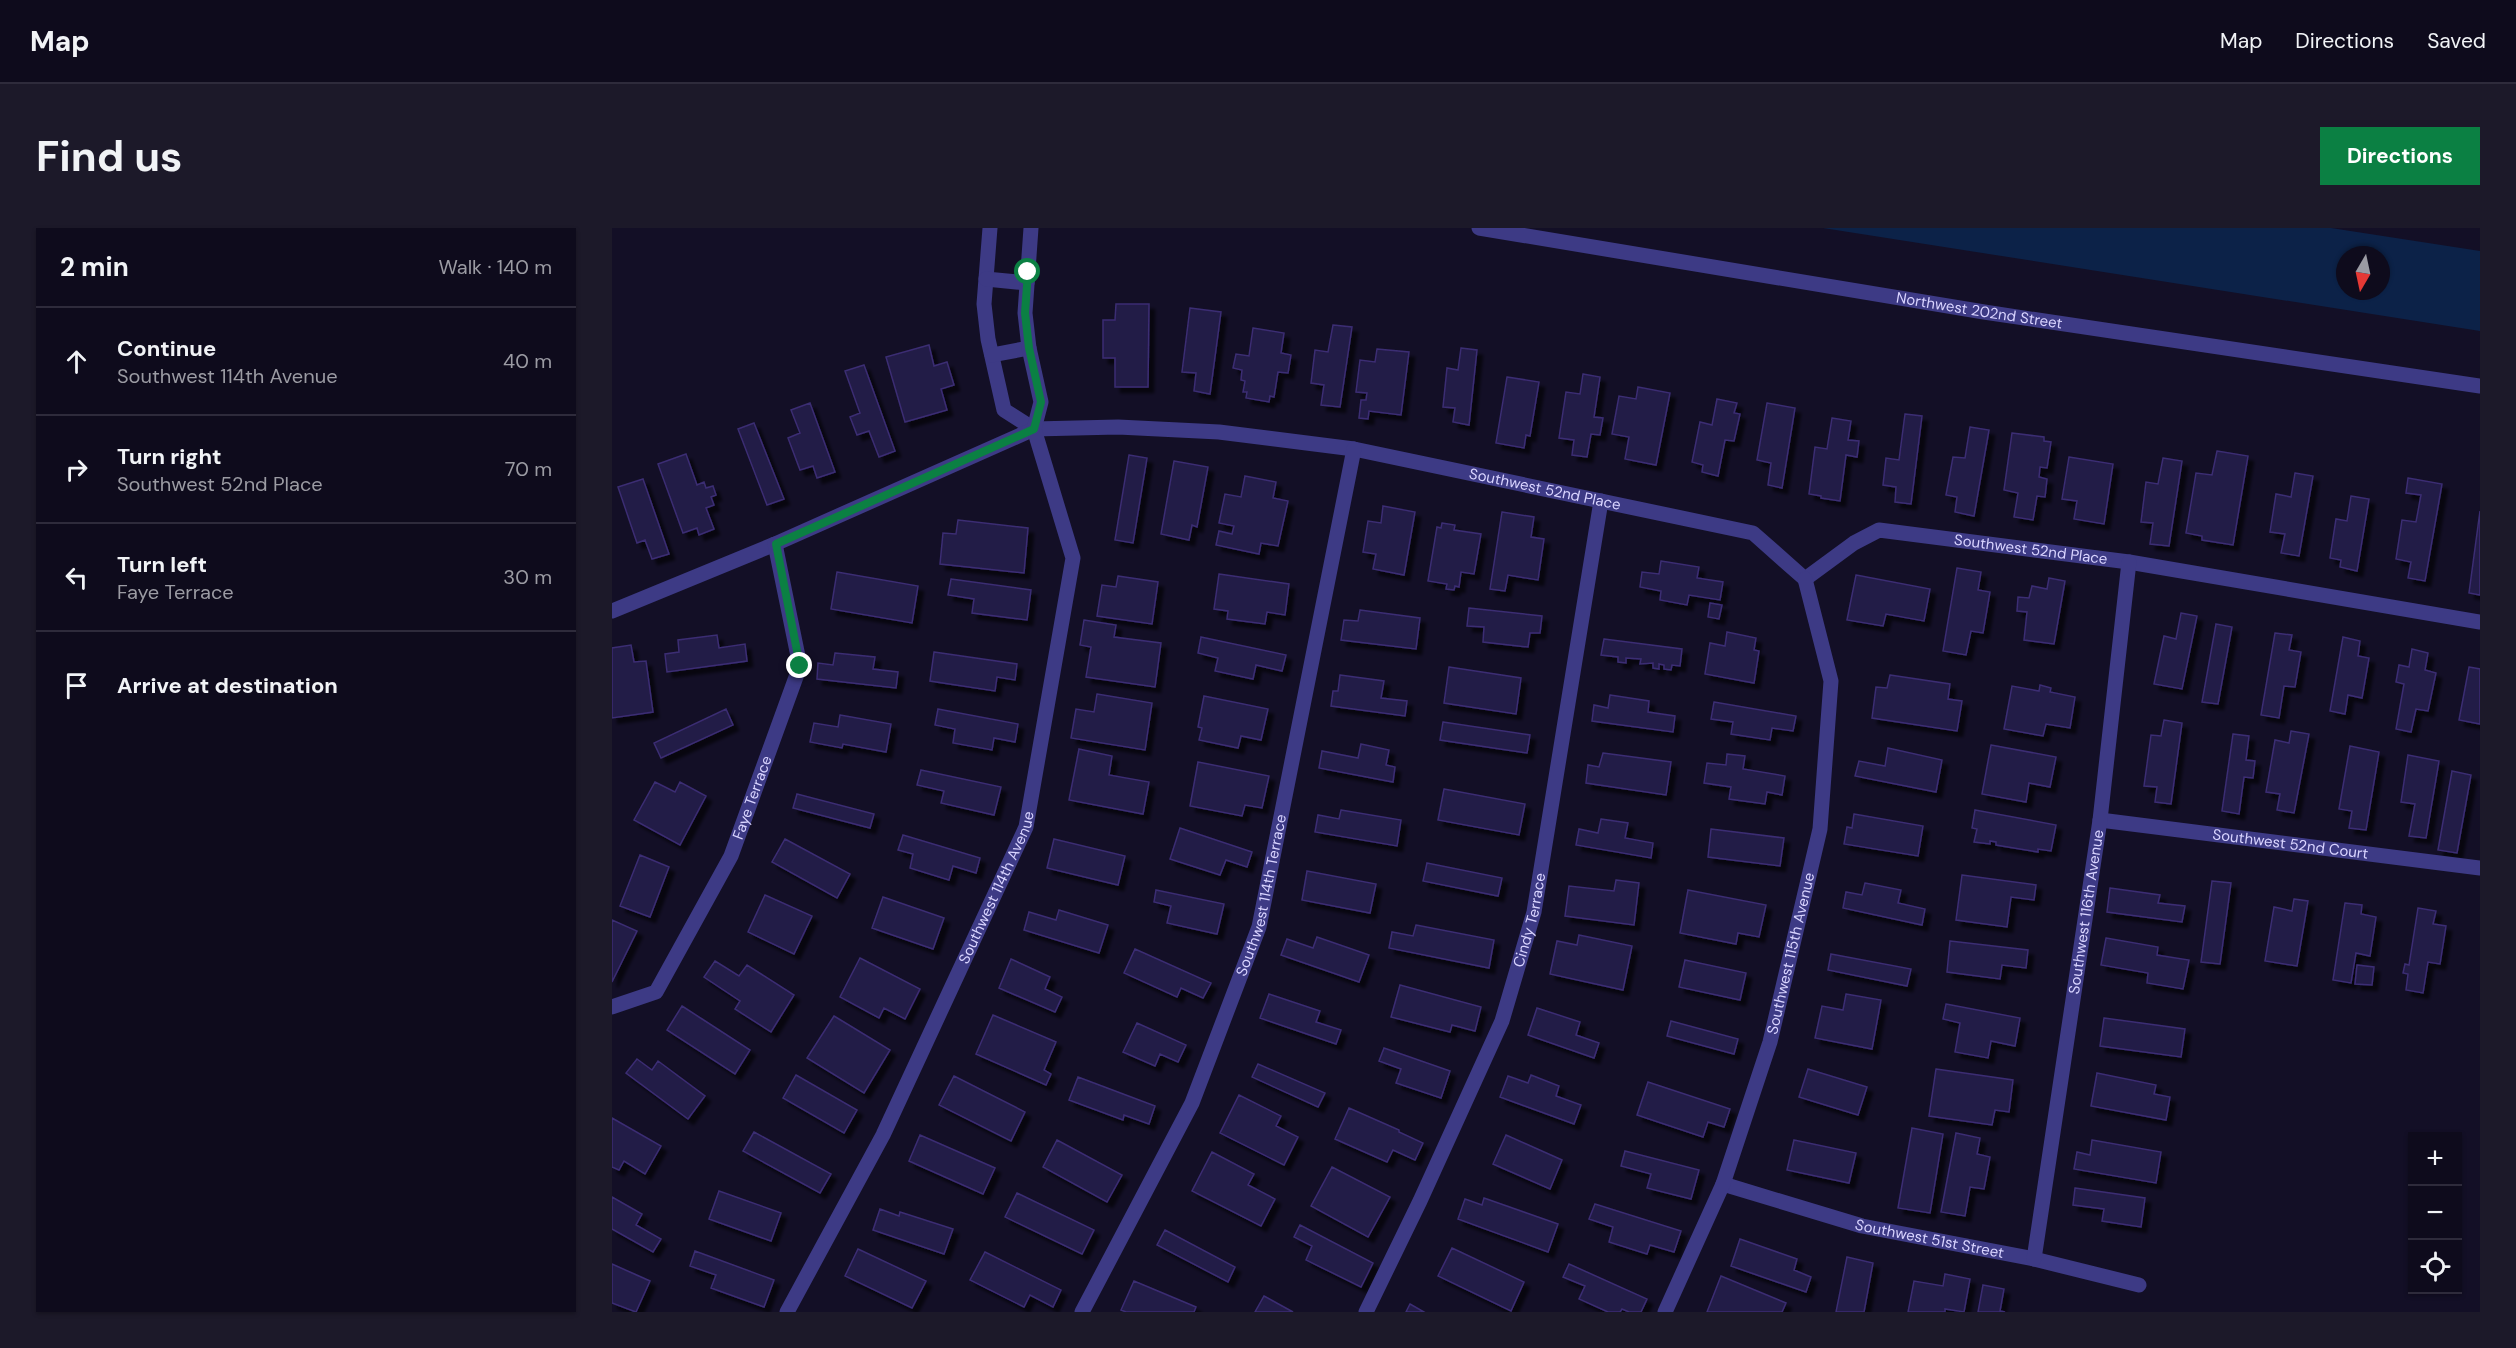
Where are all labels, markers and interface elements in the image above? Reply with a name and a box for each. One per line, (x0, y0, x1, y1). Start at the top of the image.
text: Map (30, 23, 90, 60)
text: Map (2220, 27, 2262, 55)
text: Directions (2295, 27, 2394, 55)
text: Saved (2427, 27, 2486, 55)
button: Directions (2320, 127, 2480, 185)
text: Find us (36, 129, 182, 184)
north arrow (2336, 246, 2390, 300)
text: 2 min (60, 250, 129, 284)
text: Walk · 140 m (438, 254, 552, 280)
route start (1014, 258, 1040, 284)
street label: Northwest 202nd Street (1895, 288, 2064, 334)
text: Continue (117, 334, 216, 363)
icon: ahead (60, 345, 93, 378)
text: 40 m (503, 348, 552, 374)
text: Southwest 114th Avenue (117, 363, 338, 389)
text: Turn right (117, 442, 222, 471)
icon: right (60, 453, 93, 486)
text: 70 m (505, 456, 552, 482)
street label: Southwest 52nd Place (1467, 464, 1623, 515)
text: Southwest 52nd Place (117, 471, 323, 497)
street label: Southwest 52nd Place (1953, 530, 2109, 569)
text: Turn left (117, 550, 207, 579)
icon: left (60, 561, 93, 594)
text: 30 m (503, 564, 552, 590)
text: Faye Terrace (117, 579, 234, 605)
route end (786, 652, 812, 678)
icon: arrive (60, 669, 93, 702)
text: Arrive at destination (117, 671, 338, 700)
street label: Faye Terrace (728, 753, 777, 842)
street label: Southwest 114th Avenue (954, 810, 1039, 967)
street label: Southwest 114th Terrace (1231, 812, 1291, 979)
street label: Southwest 52nd Court (2211, 824, 2370, 864)
street label: Southwest 116th Avenue (2064, 828, 2108, 995)
street label: Cindy Terrace (1508, 871, 1550, 970)
street label: Southwest 115th Avenue (1762, 871, 1819, 1036)
map controls (2408, 1132, 2462, 1294)
button: + (2408, 1132, 2462, 1186)
button: − (2408, 1186, 2462, 1240)
street label: Southwest 51st Street (1853, 1214, 2006, 1263)
button: locate (2408, 1240, 2462, 1294)

